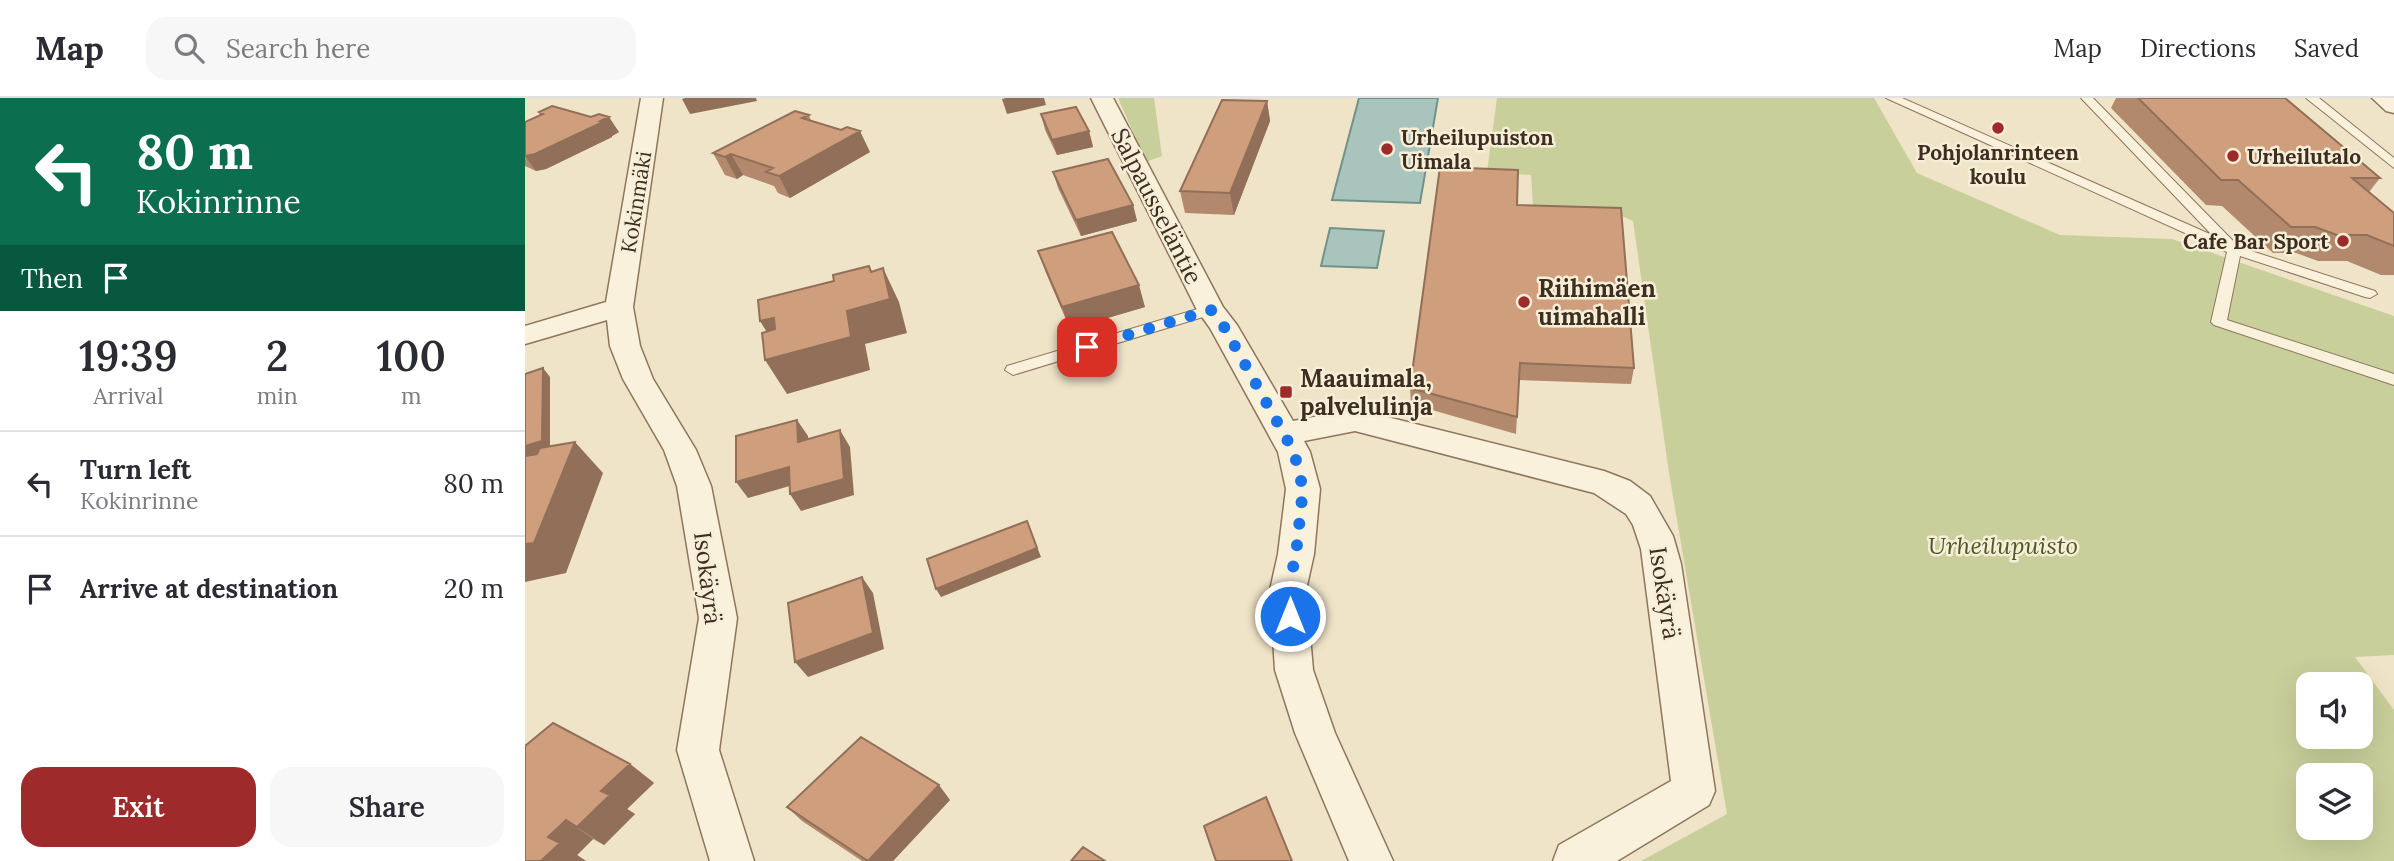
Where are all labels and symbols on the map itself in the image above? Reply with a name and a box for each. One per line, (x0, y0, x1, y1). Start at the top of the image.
marker: Pohjolanrinteen koulu (1990, 120, 2006, 136)
street label: Salpausseläntie (1104, 123, 1210, 289)
place label: Urheilupuiston Uimala (1401, 124, 1554, 175)
place label: Pohjolanrinteen koulu (1917, 139, 2079, 190)
marker: Urheilupuiston Uimala (1379, 141, 1395, 157)
place label: Urheilutalo (2247, 143, 2361, 170)
marker: Urheilutalo (2225, 148, 2241, 164)
street label: Kokinmäki (615, 149, 657, 255)
place label: Cafe Bar Sport (2183, 228, 2329, 255)
marker: Cafe Bar Sport (2335, 233, 2351, 249)
place label: Riihimäen uimahalli (1538, 273, 1656, 332)
marker: Riihimäen uimahalli (1516, 294, 1532, 310)
pin (1057, 317, 1117, 377)
place label: Maauimala, palvelulinja (1300, 363, 1433, 422)
marker: Maauimala, palvelulinja (1278, 384, 1294, 400)
street label: Isokäyrä (687, 530, 729, 626)
park label: Urheilupuisto (1928, 530, 2078, 561)
street label: Isokäyrä (1642, 545, 1688, 641)
position arrow (1253, 579, 1327, 653)

